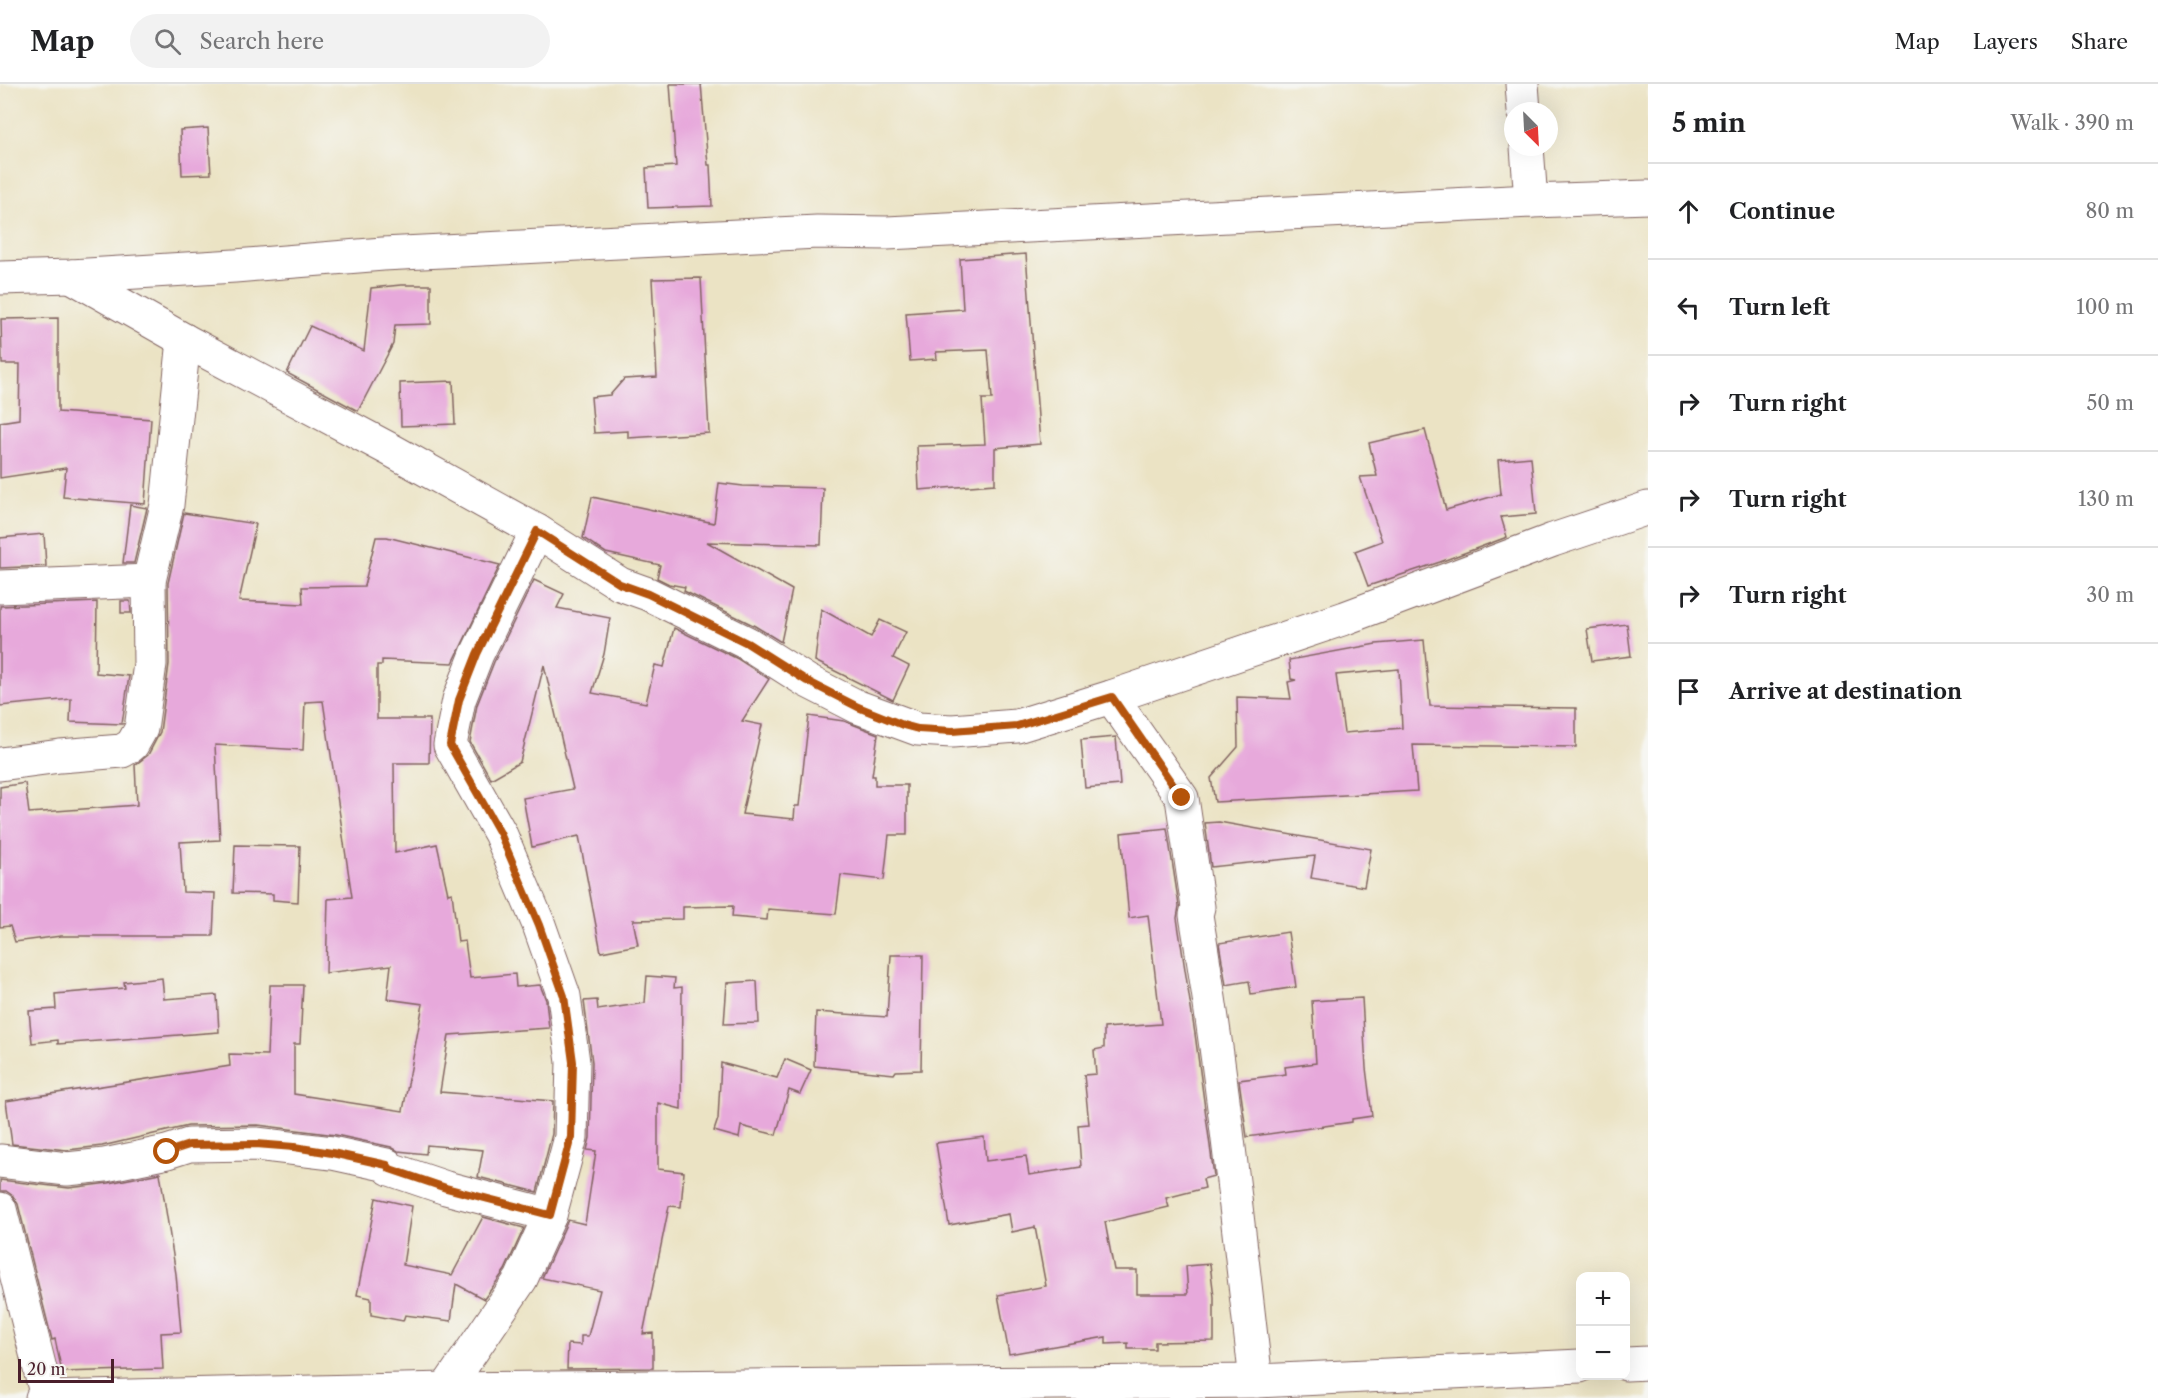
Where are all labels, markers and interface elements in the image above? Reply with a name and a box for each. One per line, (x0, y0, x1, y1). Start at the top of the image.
search box (130, 14, 550, 68)
text: Map (30, 24, 94, 58)
icon: search (151, 25, 184, 58)
text: Search here (199, 28, 324, 55)
text: Map (1895, 29, 1940, 54)
text: Layers (1973, 29, 2038, 54)
text: Share (2071, 29, 2128, 54)
north arrow (1504, 102, 1558, 156)
text: 5 min (1672, 107, 1746, 139)
text: Walk · 390 m (2011, 111, 2134, 135)
icon: ahead (1672, 195, 1705, 228)
text: Continue (1729, 198, 1835, 225)
text: 80 m (2086, 199, 2134, 223)
icon: left (1672, 291, 1705, 324)
text: Turn left (1729, 294, 1830, 321)
text: 100 m (2076, 295, 2134, 319)
icon: right (1672, 387, 1705, 420)
text: Turn right (1729, 390, 1847, 417)
text: 50 m (2087, 391, 2134, 415)
icon: right (1672, 483, 1705, 516)
text: Turn right (1729, 486, 1847, 513)
text: 130 m (2078, 487, 2134, 511)
icon: right (1672, 579, 1705, 612)
text: Turn right (1729, 582, 1847, 609)
text: 30 m (2086, 583, 2134, 607)
icon: arrive (1672, 675, 1705, 708)
text: Arrive at destination (1729, 678, 1962, 705)
route end (1168, 784, 1194, 810)
route start (153, 1138, 179, 1164)
map controls (1576, 1272, 1630, 1380)
button: + (1576, 1272, 1630, 1326)
button: − (1576, 1326, 1630, 1380)
scale bar (18, 1356, 114, 1384)
text: 20 m (27, 1359, 66, 1379)

